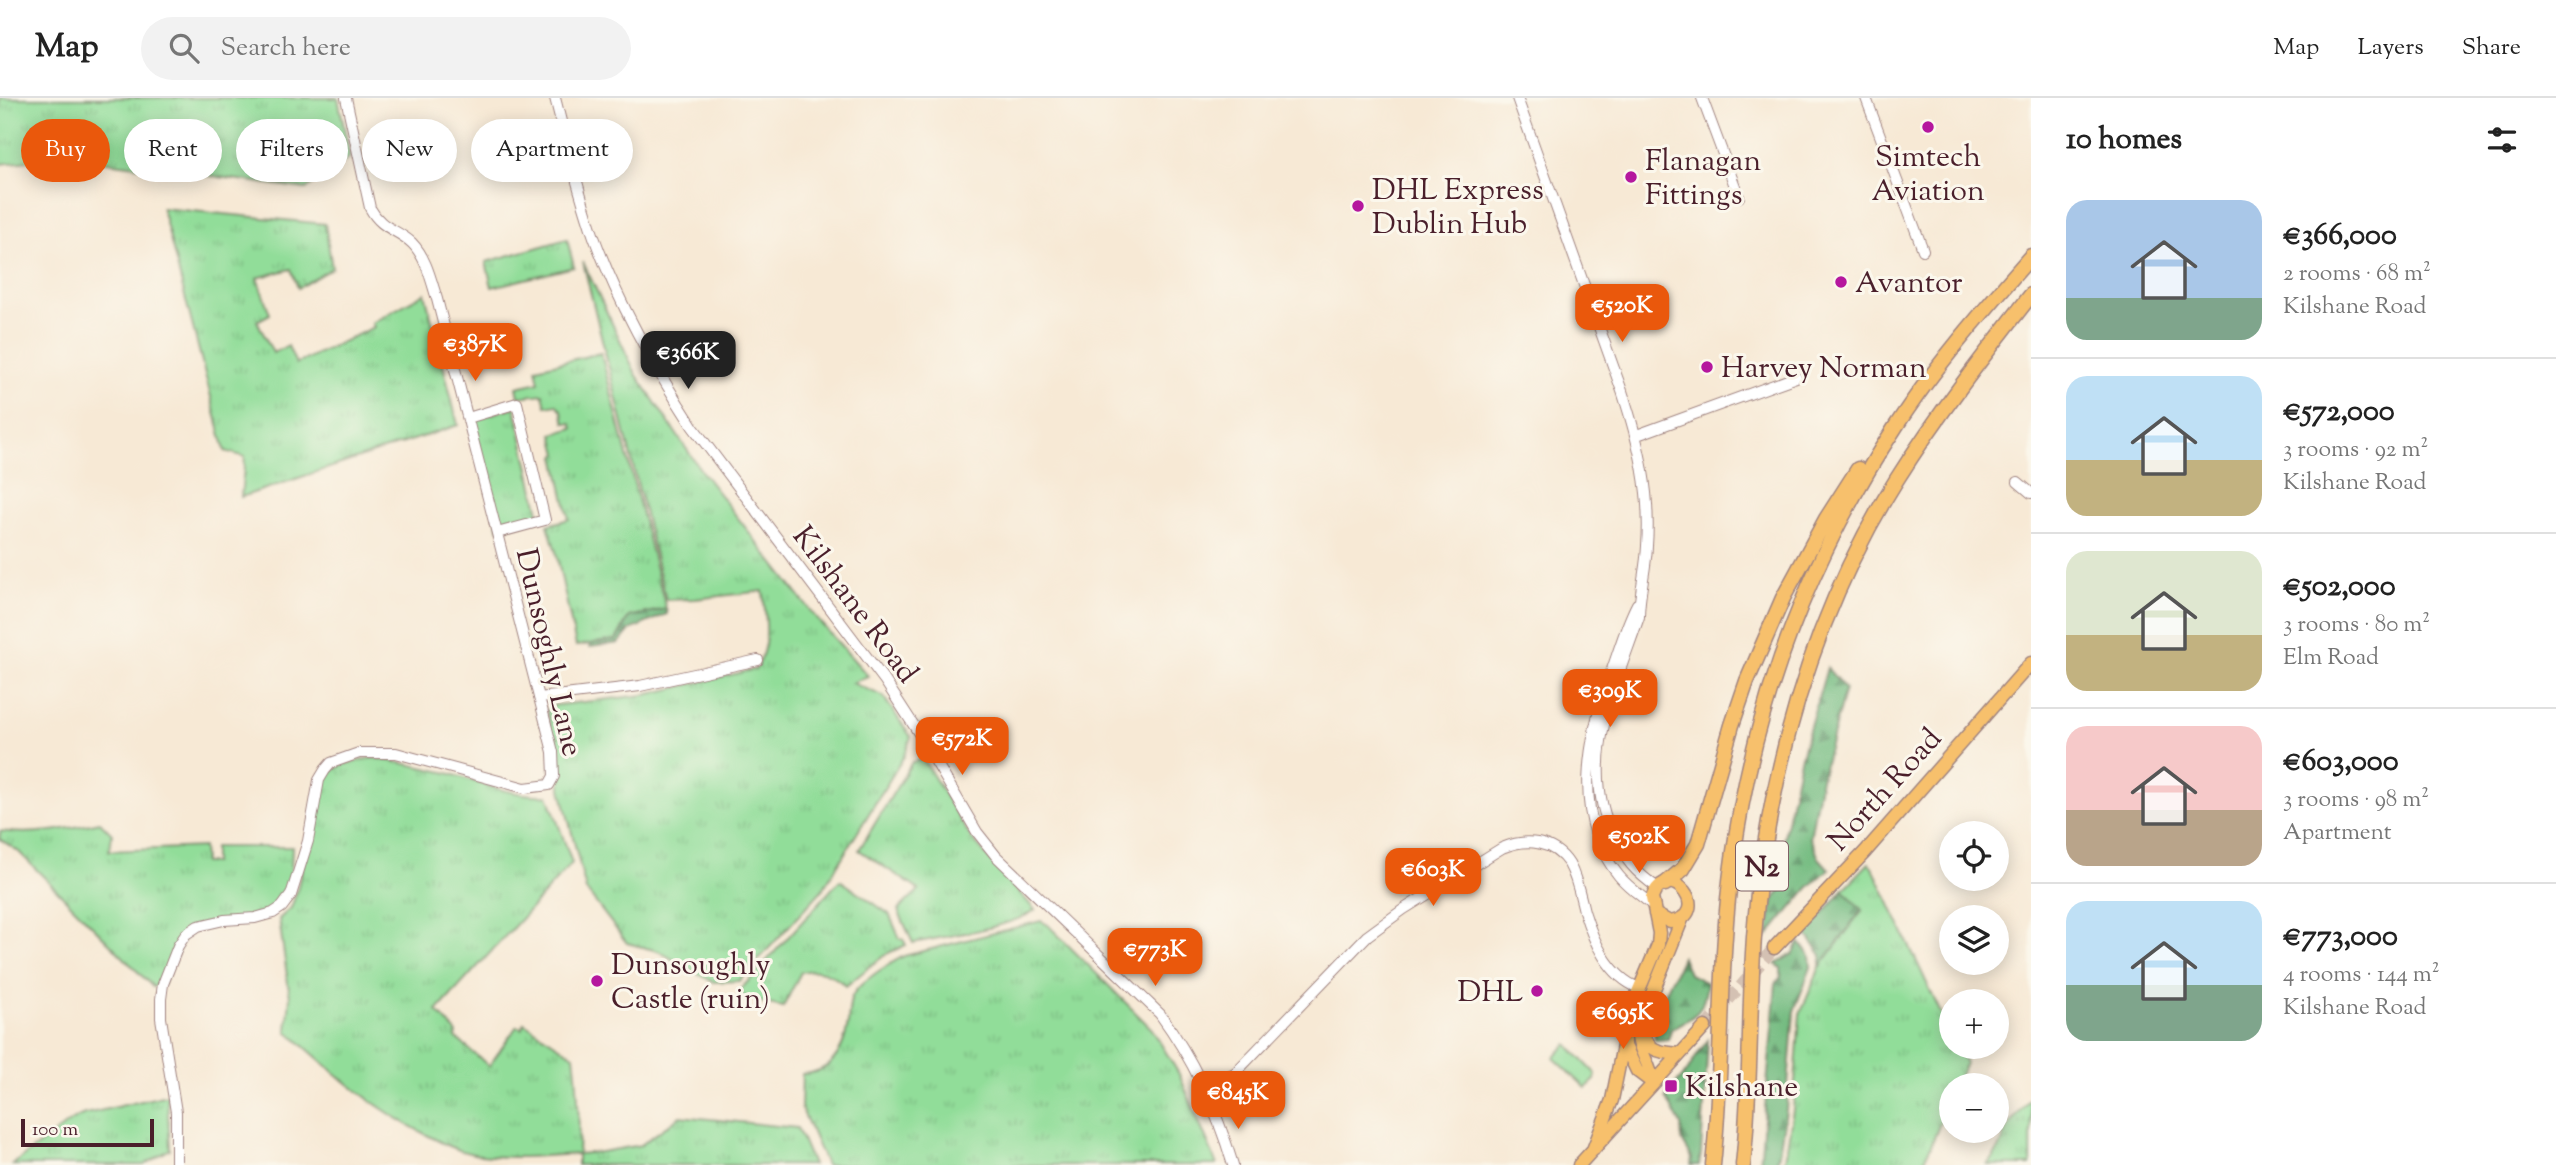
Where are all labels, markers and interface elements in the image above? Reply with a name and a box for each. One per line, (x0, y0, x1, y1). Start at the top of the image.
search box (141, 17, 631, 80)
text: Map (35, 24, 99, 72)
icon: search (165, 29, 203, 67)
text: Search here (221, 30, 351, 67)
text: Map (2273, 31, 2319, 65)
text: Layers (2357, 31, 2424, 65)
text: Share (2462, 31, 2521, 65)
chip: Buy (21, 119, 110, 182)
chip: Rent (124, 119, 222, 182)
chip: Filters (236, 119, 348, 182)
chip: New (362, 119, 457, 182)
chip: Apartment (471, 119, 633, 182)
marker: Simtech Aviation (1920, 119, 1936, 135)
text: 10 homes (2066, 119, 2182, 162)
icon: filters (2483, 121, 2521, 159)
place label: Simtech Aviation (1871, 137, 1985, 214)
place label: Flanagan Fittings (1645, 141, 1761, 218)
marker: Flanagan Fittings (1623, 169, 1639, 185)
place label: DHL Express Dublin Hub (1372, 170, 1544, 247)
marker: DHL Express Dublin Hub (1350, 198, 1366, 214)
text: €366,000 (2283, 215, 2397, 258)
icon: home (2122, 228, 2206, 312)
text: 2 rooms · 68 m² (2283, 258, 2431, 291)
place label: Avantor (1855, 263, 1963, 306)
marker: Avantor (1833, 274, 1849, 290)
pin: €520K (1573, 285, 1671, 344)
text: €520K (1591, 290, 1653, 323)
text: Kilshane Road (2283, 291, 2426, 324)
pin: €387K (426, 324, 524, 383)
text: €387K (443, 329, 507, 362)
pin: €366K (639, 331, 737, 391)
text: €366K (657, 337, 719, 370)
place label: Harvey Norman (1721, 348, 1927, 391)
marker: Harvey Norman (1699, 359, 1715, 375)
text: €572,000 (2283, 391, 2395, 434)
icon: home (2122, 404, 2206, 488)
text: 3 rooms · 92 m² (2283, 434, 2428, 467)
text: Kilshane Road (2283, 467, 2426, 500)
street label: Kilshane Road (781, 518, 927, 693)
street label: Dunsoghly Lane (503, 544, 592, 761)
text: €502,000 (2283, 566, 2396, 609)
icon: home (2122, 579, 2206, 663)
text: 3 rooms · 80 m² (2283, 609, 2430, 642)
text: Elm Road (2283, 642, 2379, 675)
pin: €309K (1561, 670, 1659, 729)
text: €309K (1578, 675, 1642, 708)
pin: €572K (913, 718, 1011, 777)
street label: North Road (1819, 719, 1953, 862)
text: €572K (932, 723, 992, 756)
text: €603,000 (2283, 741, 2399, 784)
icon: home (2122, 754, 2206, 838)
text: 3 rooms · 98 m² (2283, 784, 2429, 817)
pin: €502K (1590, 816, 1688, 875)
text: Apartment (2283, 817, 2392, 850)
text: €502K (1608, 821, 1670, 854)
map controls (1939, 821, 2009, 1143)
button: locate (1939, 821, 2009, 891)
road number: N2 (1736, 842, 1788, 890)
pin: €603K (1384, 848, 1482, 908)
text: €603K (1401, 854, 1465, 887)
button: layers (1939, 905, 2009, 975)
text: €773,000 (2283, 916, 2398, 959)
pin: €773K (1106, 928, 1204, 988)
icon: home (2122, 929, 2206, 1013)
text: €773K (1123, 934, 1187, 967)
place label: Dunsoughly Castle (ruin) (611, 945, 771, 1022)
text: 4 rooms · 144 m² (2283, 959, 2440, 992)
place label: DHL (1457, 972, 1523, 1015)
marker: Dunsoughly Castle (ruin) (589, 973, 605, 989)
marker: DHL (1529, 983, 1545, 999)
button: + (1939, 989, 2009, 1059)
pin: €695K (1574, 992, 1672, 1051)
text: Kilshane Road (2283, 992, 2426, 1025)
text: €695K (1592, 997, 1654, 1030)
place label: Kilshane (1685, 1067, 1798, 1110)
pin: €845K (1189, 1072, 1287, 1131)
button: − (1939, 1073, 2009, 1143)
text: €845K (1207, 1077, 1269, 1110)
marker: Kilshane (1663, 1078, 1679, 1094)
scale bar (21, 1116, 154, 1148)
text: 100 m (32, 1117, 78, 1144)

